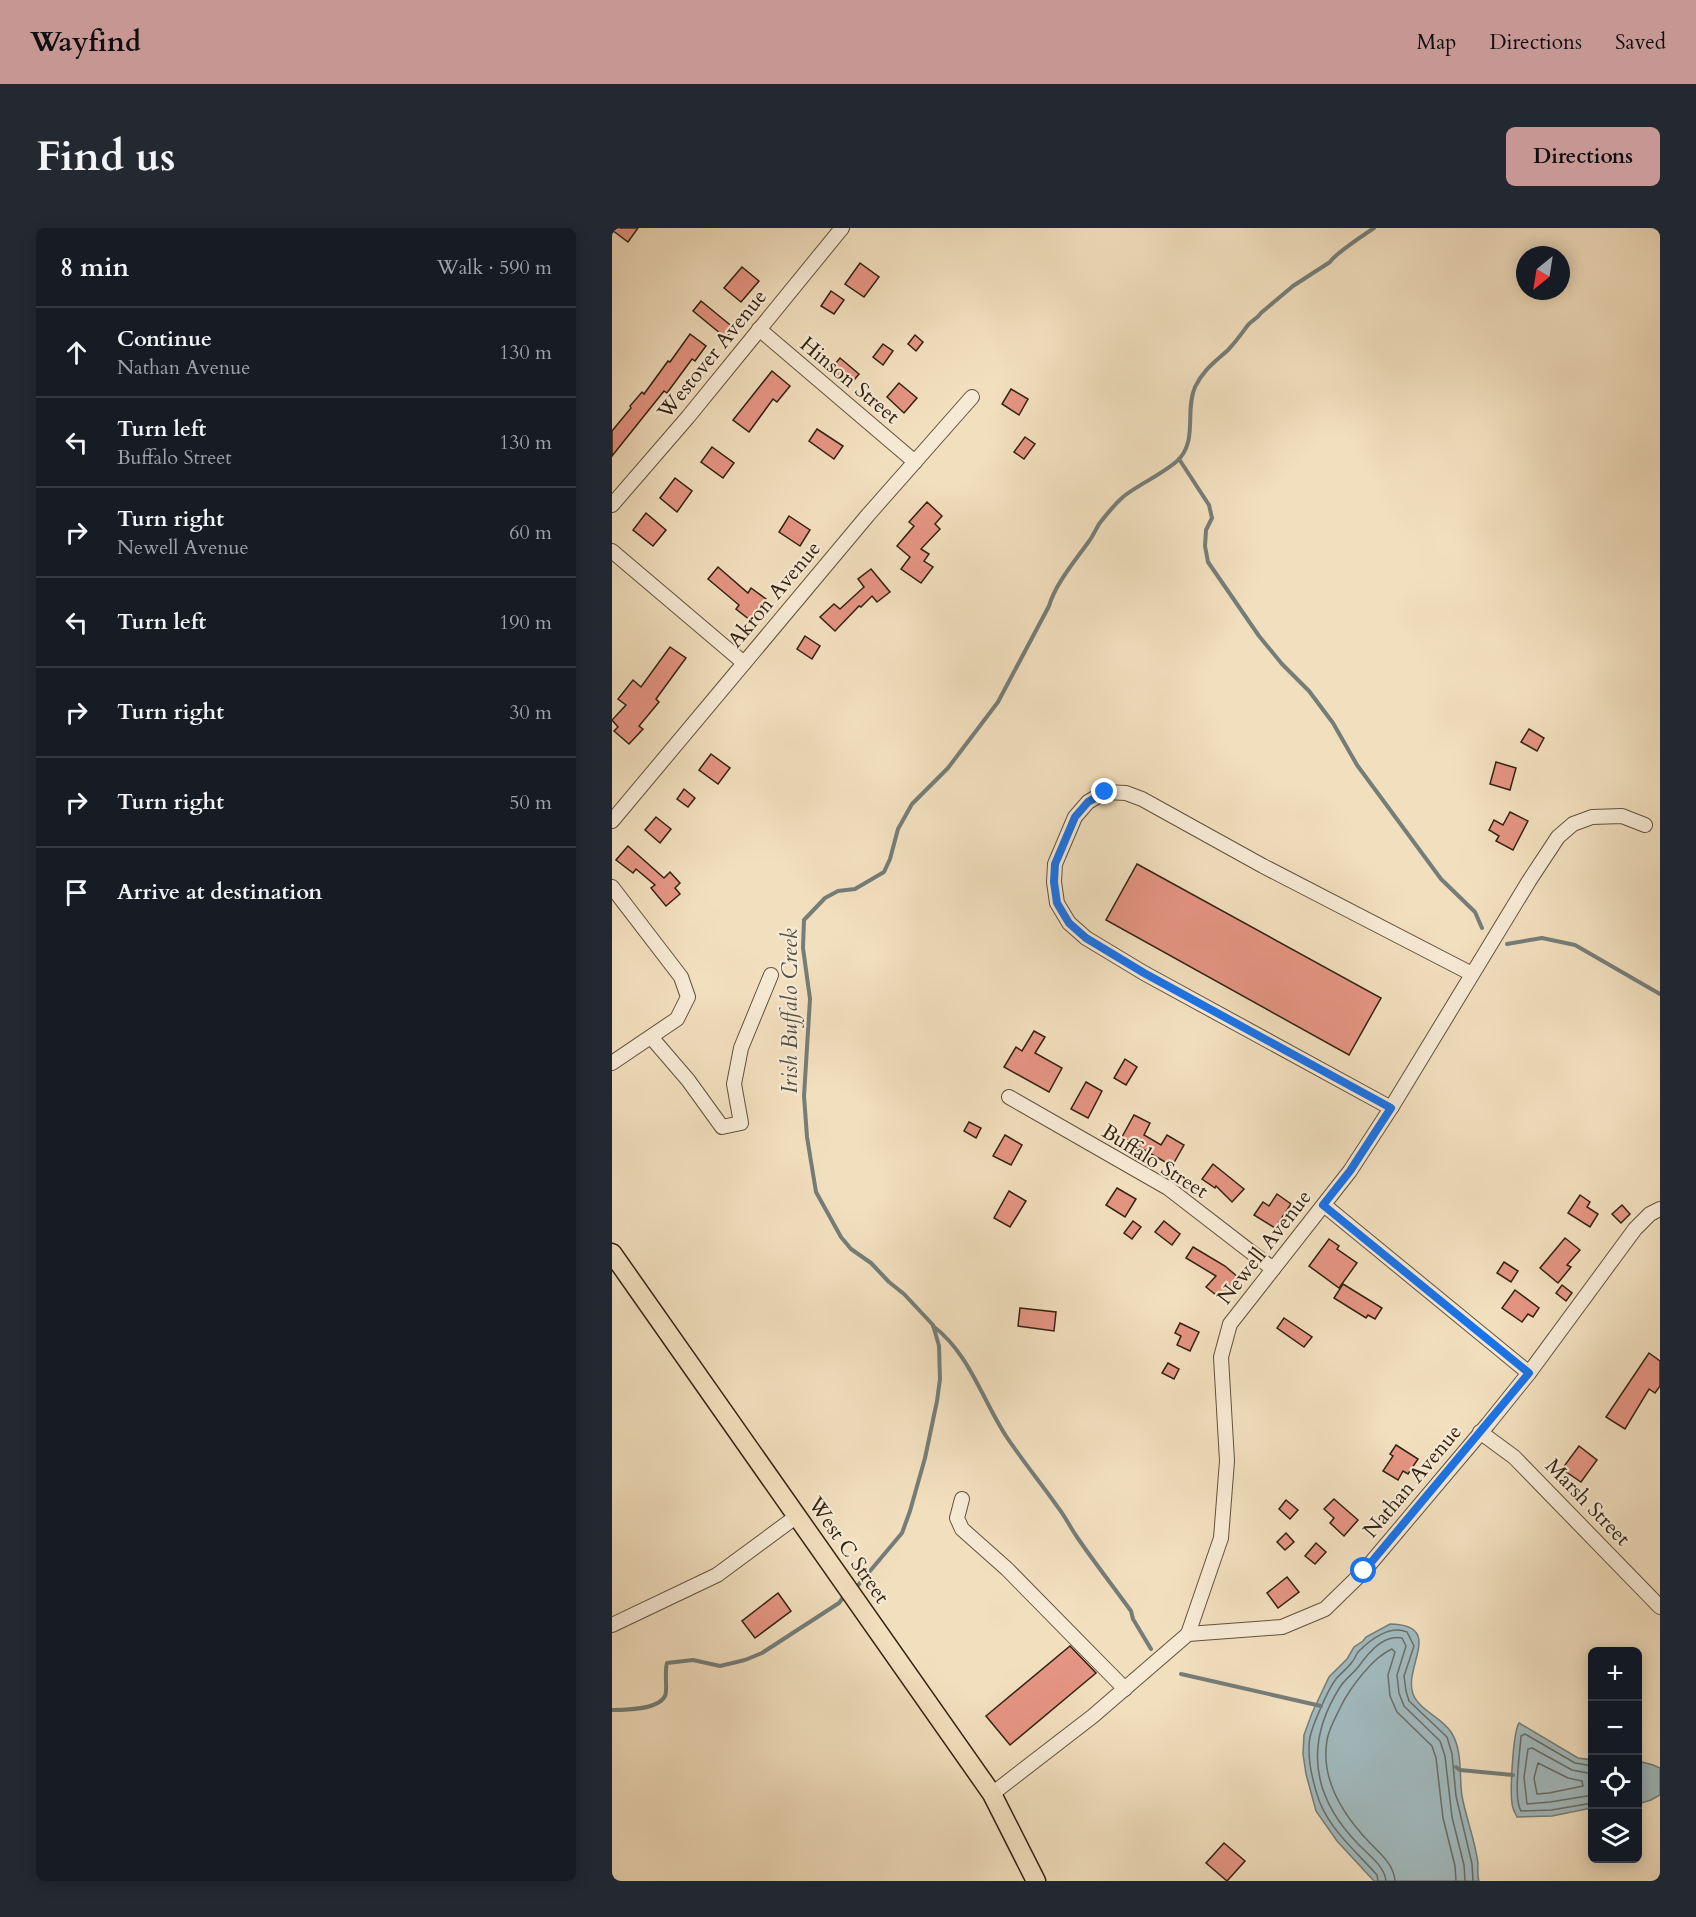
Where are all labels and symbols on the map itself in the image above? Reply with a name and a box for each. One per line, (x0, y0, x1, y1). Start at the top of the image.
north arrow (1516, 246, 1570, 300)
street label: Westover Avenue (650, 283, 774, 426)
street label: Hinson Street (794, 330, 906, 431)
street label: Akron Avenue (721, 535, 828, 654)
route end (1091, 778, 1117, 804)
water label: Irish Buffalo Creek (775, 928, 805, 1094)
street label: Buffalo Street (1096, 1117, 1214, 1206)
street label: Newell Avenue (1210, 1184, 1318, 1311)
street label: Nathan Avenue (1356, 1418, 1468, 1544)
street label: Marsh Street (1539, 1452, 1637, 1553)
street label: West C Street (801, 1490, 896, 1610)
route start (1350, 1557, 1376, 1583)

